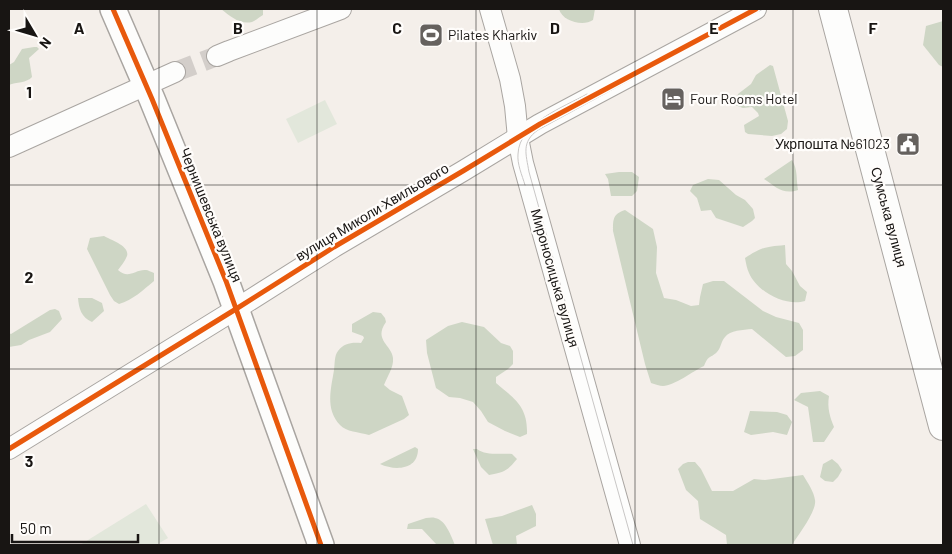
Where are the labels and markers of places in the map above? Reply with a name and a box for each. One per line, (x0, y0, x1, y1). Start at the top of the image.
sports icon: Pilates Kharkіv (418, 22, 444, 48)
place label: Pilates Kharkіv (448, 26, 537, 43)
hotel icon: Four Rooms Hotel (660, 86, 686, 112)
place label: Four Rooms Hotel (690, 90, 798, 107)
public building icon: Укрпошта №61023 (895, 131, 921, 157)
place label: Укрпошта №61023 (775, 135, 890, 152)

